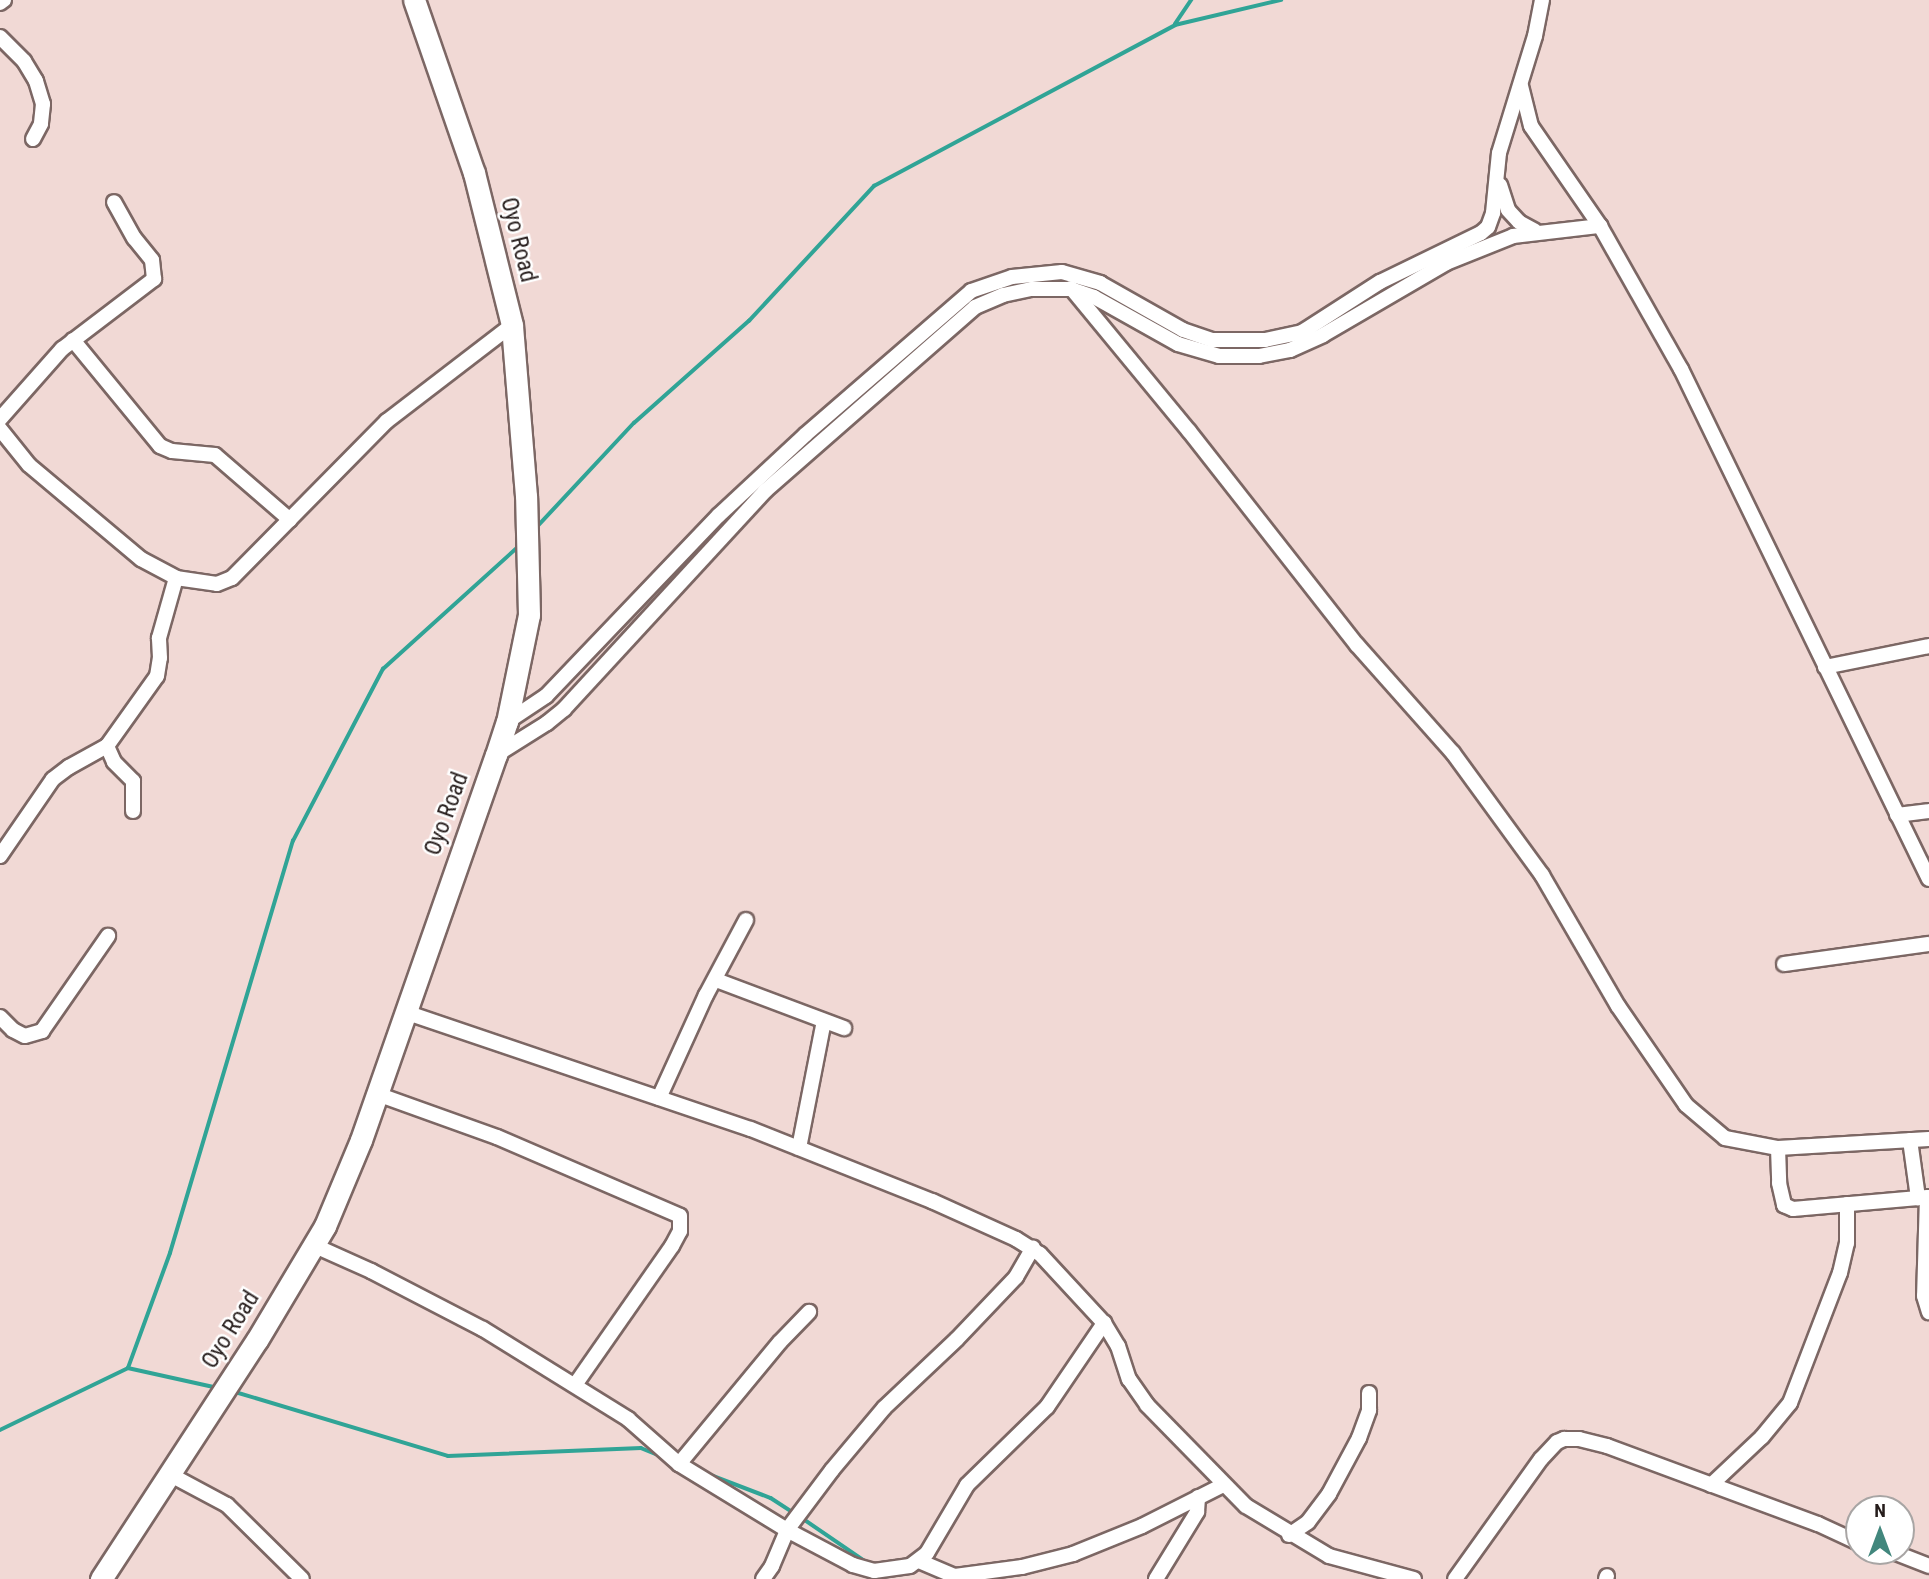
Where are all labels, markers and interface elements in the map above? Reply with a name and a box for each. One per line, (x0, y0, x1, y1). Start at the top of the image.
street label: Oyo Road (494, 195, 542, 285)
street label: Oyo Road (419, 769, 475, 859)
street label: Oyo Road (196, 1286, 266, 1374)
north arrow (1845, 1495, 1915, 1565)
text: N (1874, 1499, 1886, 1522)

